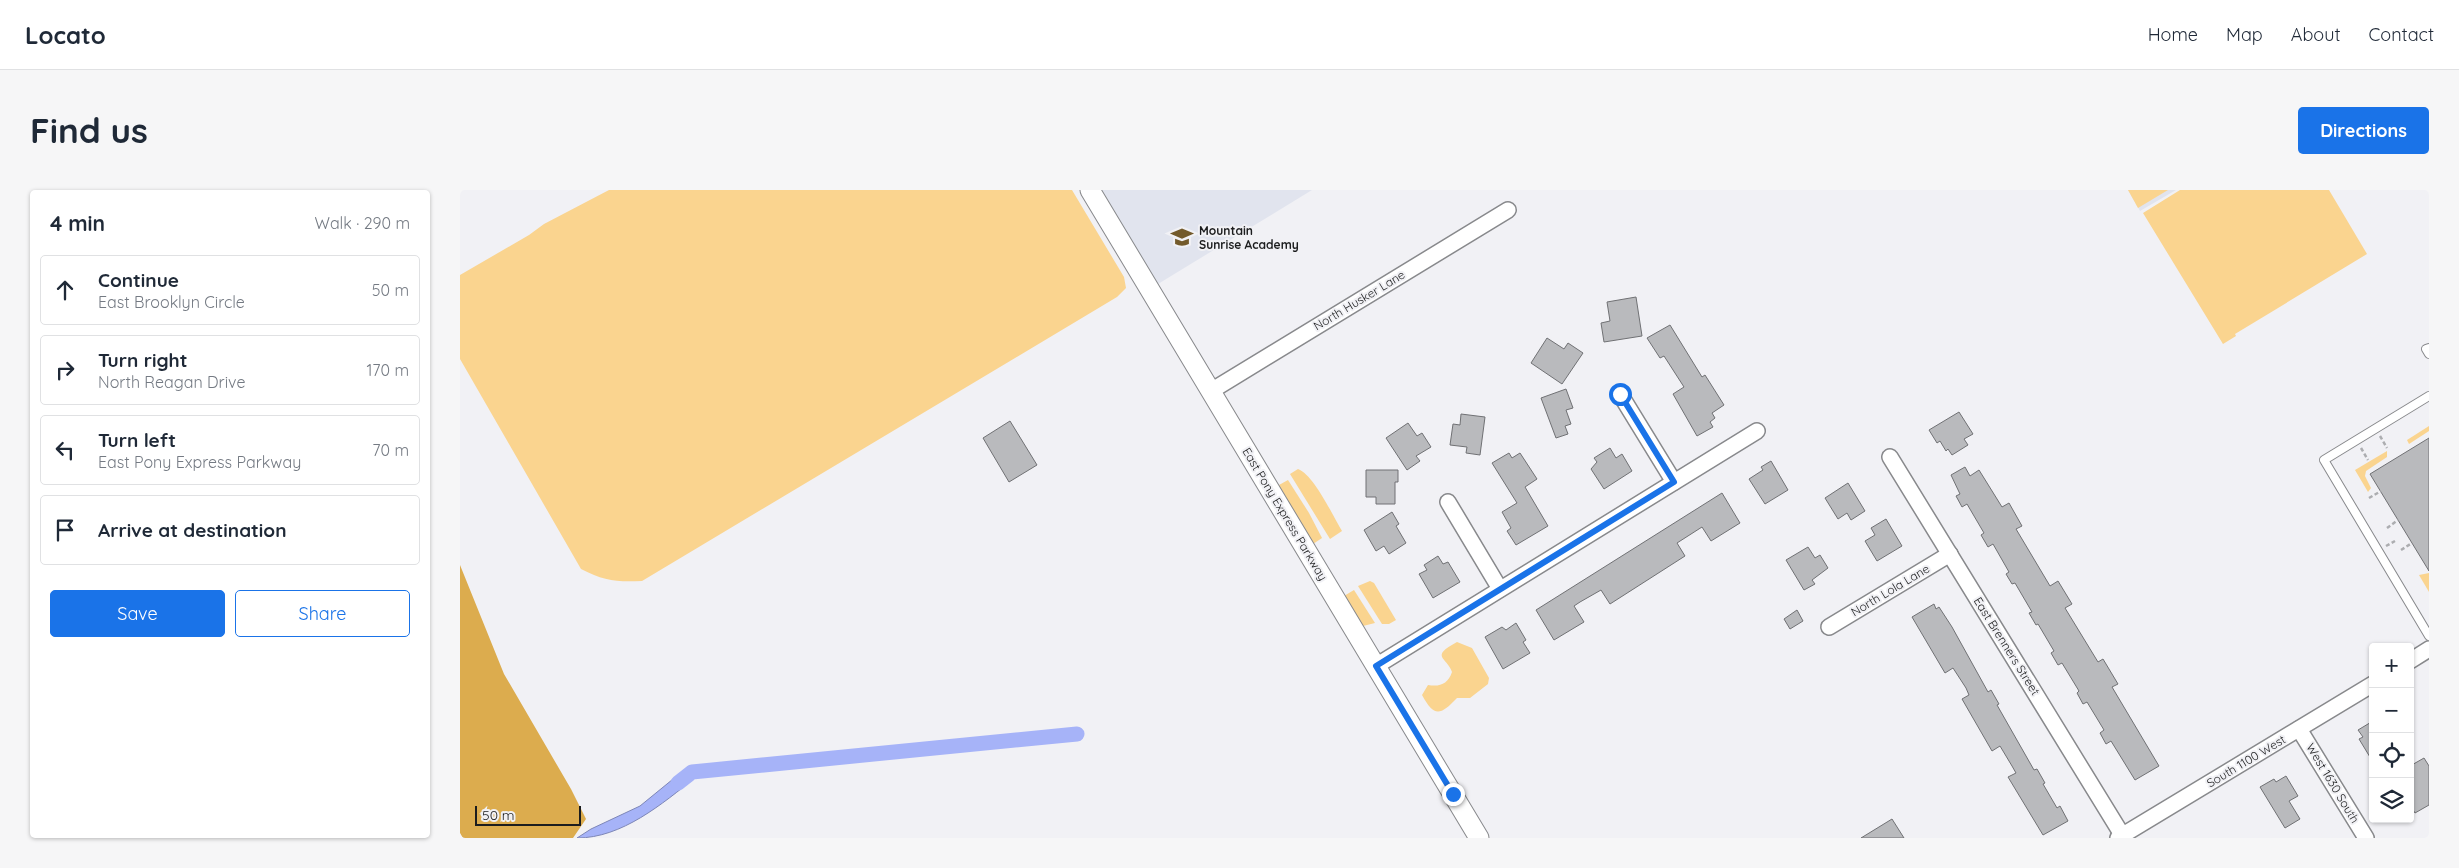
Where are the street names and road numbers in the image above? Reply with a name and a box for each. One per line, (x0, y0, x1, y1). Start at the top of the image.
street label: North Husker Lane (1311, 267, 1408, 333)
street label: East Pony Express Parkway (1239, 445, 1331, 583)
street label: North Lola Lane (1848, 561, 1932, 619)
street label: East Brenners Street (1971, 594, 2043, 698)
street label: South 1100 West (2204, 732, 2288, 790)
street label: West 1630 South (2303, 740, 2363, 826)

